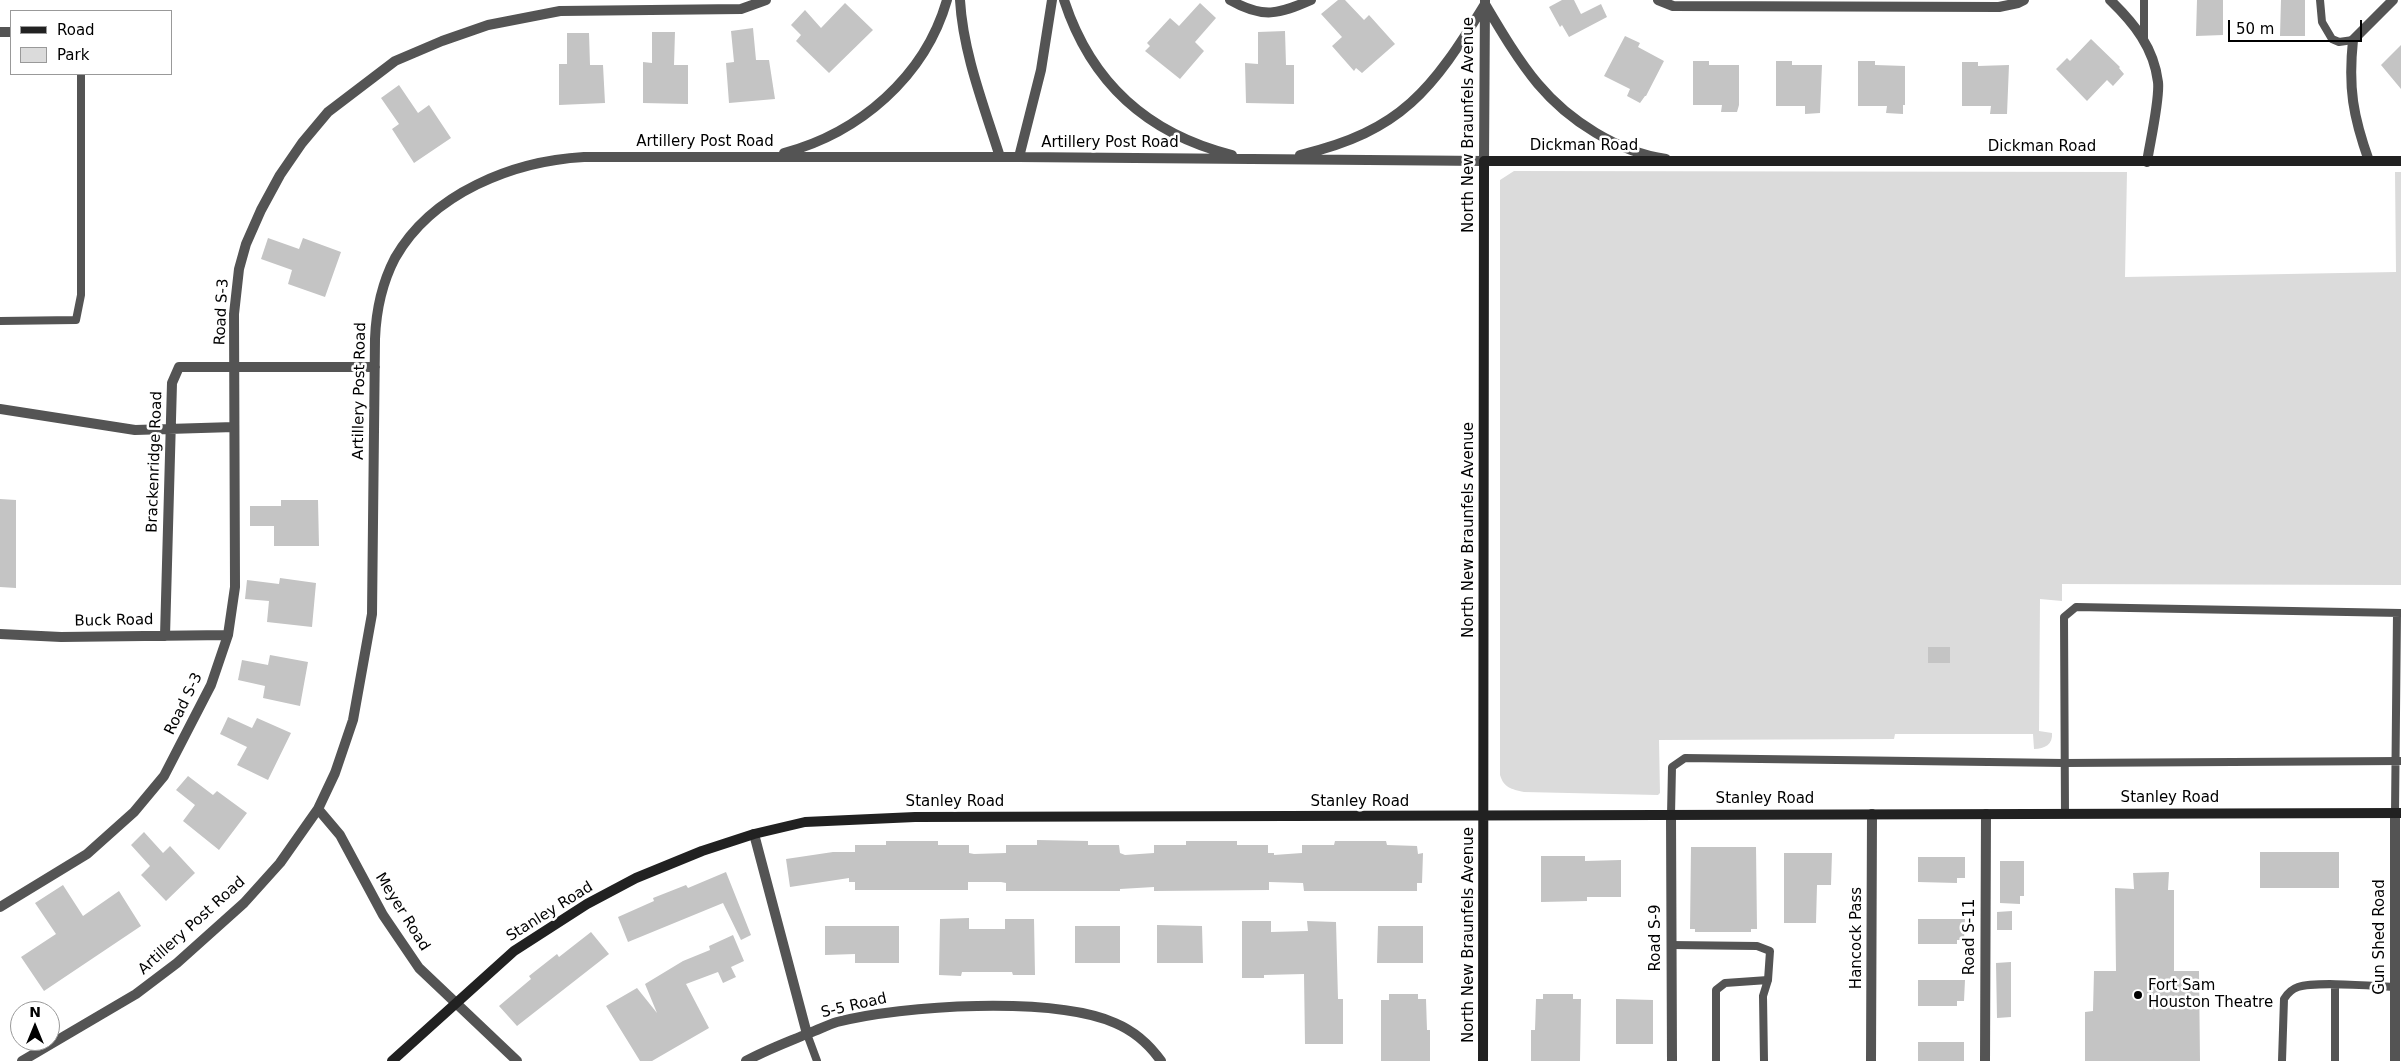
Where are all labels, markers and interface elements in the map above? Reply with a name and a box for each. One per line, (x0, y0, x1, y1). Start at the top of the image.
legend (10, 10, 172, 75)
scale bar (2231, 10, 2365, 42)
street label: North New Braunfels Avenue (1460, 17, 1478, 233)
text: 50 m (2236, 20, 2274, 38)
text: Road (57, 21, 95, 39)
text: Park (57, 46, 89, 64)
street label: Artillery Post Road (636, 133, 774, 151)
street label: Artillery Post Road (1041, 134, 1179, 152)
street label: Dickman Road (1530, 137, 1638, 155)
street label: Dickman Road (1988, 138, 2096, 156)
street label: Road S-3 (211, 278, 233, 346)
street label: Artillery Post Road (350, 322, 370, 460)
street label: Brackenridge Road (144, 391, 166, 533)
street label: North New Braunfels Avenue (1460, 422, 1478, 638)
street label: Buck Road (74, 611, 154, 631)
street label: Road S-3 (161, 670, 207, 738)
street label: Stanley Road (2121, 789, 2219, 807)
street label: Stanley Road (1716, 790, 1814, 808)
street label: Stanley Road (906, 793, 1004, 811)
street label: Stanley Road (1311, 793, 1409, 811)
street label: North New Braunfels Avenue (1460, 827, 1478, 1043)
street label: Meyer Road (371, 870, 433, 954)
street label: Artillery Post Road (135, 873, 249, 979)
street label: Stanley Road (503, 878, 597, 946)
street label: Gun Shed Road (2371, 879, 2389, 995)
street label: Hancock Pass (1848, 887, 1866, 989)
street label: Road S-11 (1961, 899, 1979, 975)
street label: Road S-9 (1647, 905, 1665, 971)
place label: Fort Sam Houston Theatre (2148, 977, 2273, 1012)
marker: Fort Sam Houston Theatre (2132, 989, 2144, 1001)
street label: S-5 Road (819, 990, 889, 1022)
north arrow (10, 1001, 60, 1051)
text: N (29, 1004, 41, 1020)

